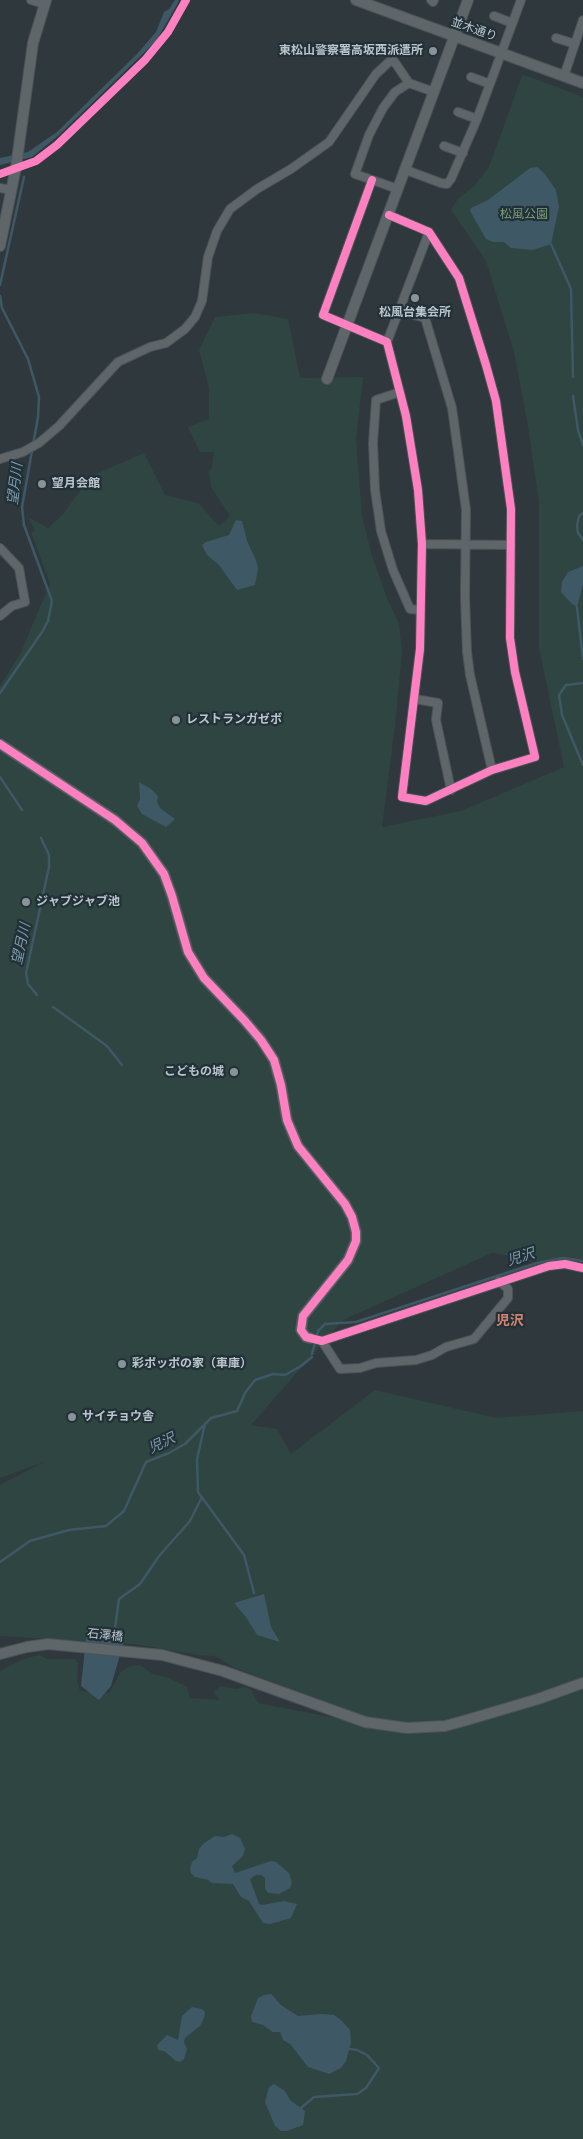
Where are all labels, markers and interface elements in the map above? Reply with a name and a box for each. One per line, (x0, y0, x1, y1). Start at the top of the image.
street label: 並木通り (449, 15, 499, 45)
place label: 東松山警察署高坂西派遣所 (279, 44, 423, 58)
marker: 東松山警察署高坂西派遣所 (427, 45, 439, 57)
park label: 松風公園 (500, 208, 548, 222)
marker: 松風台集会所 (409, 292, 421, 304)
place label: 松風台集会所 (379, 306, 451, 320)
water label: 望月川 (5, 462, 27, 506)
place label: 望月会館 (52, 477, 100, 491)
marker: 望月会館 (36, 478, 48, 490)
place label: レストランガゼボ (186, 713, 282, 727)
marker: レストランガゼボ (170, 714, 182, 726)
place label: ジャブジャブ池 (36, 895, 120, 909)
marker: ジャブジャブ池 (20, 896, 32, 908)
water label: 望月川 (9, 922, 35, 966)
place label: こどもの城 (164, 1065, 224, 1079)
marker: こどもの城 (228, 1066, 240, 1078)
water label: 児沢 (505, 1246, 537, 1270)
district label: 児沢 (496, 1313, 524, 1329)
place label: 彩ポッポの家（車庫） (132, 1357, 252, 1371)
marker: 彩ポッポの家（車庫） (116, 1358, 128, 1370)
place label: サイチョウ舎 (82, 1410, 154, 1424)
marker: サイチョウ舎 (66, 1411, 78, 1423)
water label: 児沢 (146, 1430, 178, 1458)
street label: 石澤橋 (86, 1627, 124, 1645)

